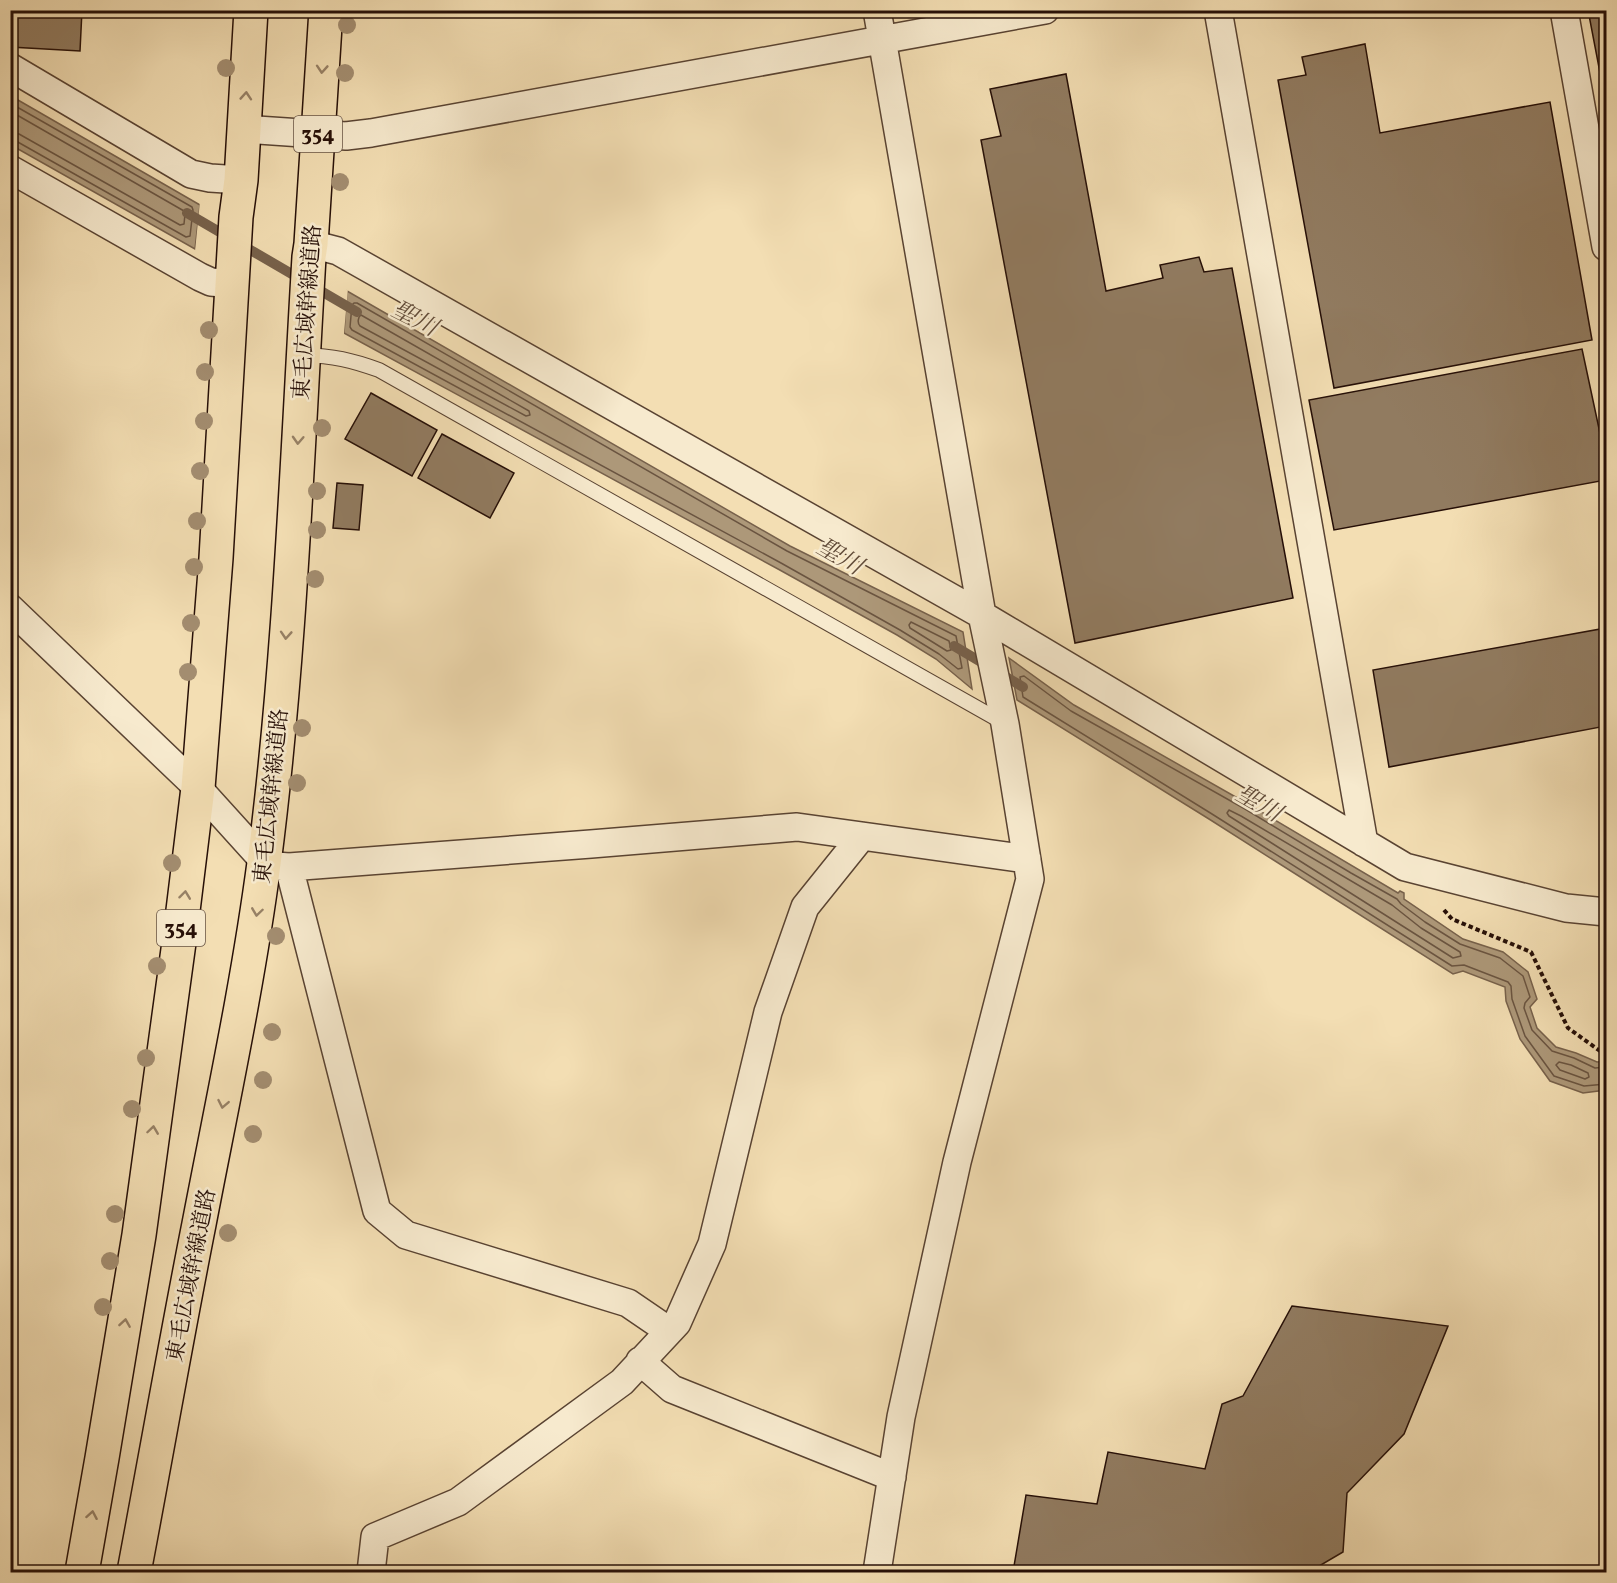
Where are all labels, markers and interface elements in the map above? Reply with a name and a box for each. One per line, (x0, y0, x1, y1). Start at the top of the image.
one-way arrow (316, 64, 329, 73)
one-way arrow (239, 91, 252, 100)
road number: 354 (294, 116, 342, 152)
street label: 東毛広域幹線道路 (287, 223, 330, 401)
water label: 聖川 (385, 294, 446, 347)
one-way arrow (292, 436, 305, 445)
water label: 聖川 (810, 531, 871, 586)
one-way arrow (279, 630, 292, 639)
street label: 東毛広域幹線道路 (248, 707, 297, 885)
water label: 聖川 (1229, 778, 1290, 833)
one-way arrow (179, 890, 191, 900)
one-way arrow (251, 908, 263, 917)
road number: 354 (157, 910, 205, 946)
one-way arrow (217, 1099, 230, 1109)
one-way arrow (146, 1125, 159, 1134)
street label: 東毛広域幹線道路 (160, 1186, 224, 1365)
one-way arrow (118, 1318, 130, 1327)
one-way arrow (85, 1510, 98, 1520)

